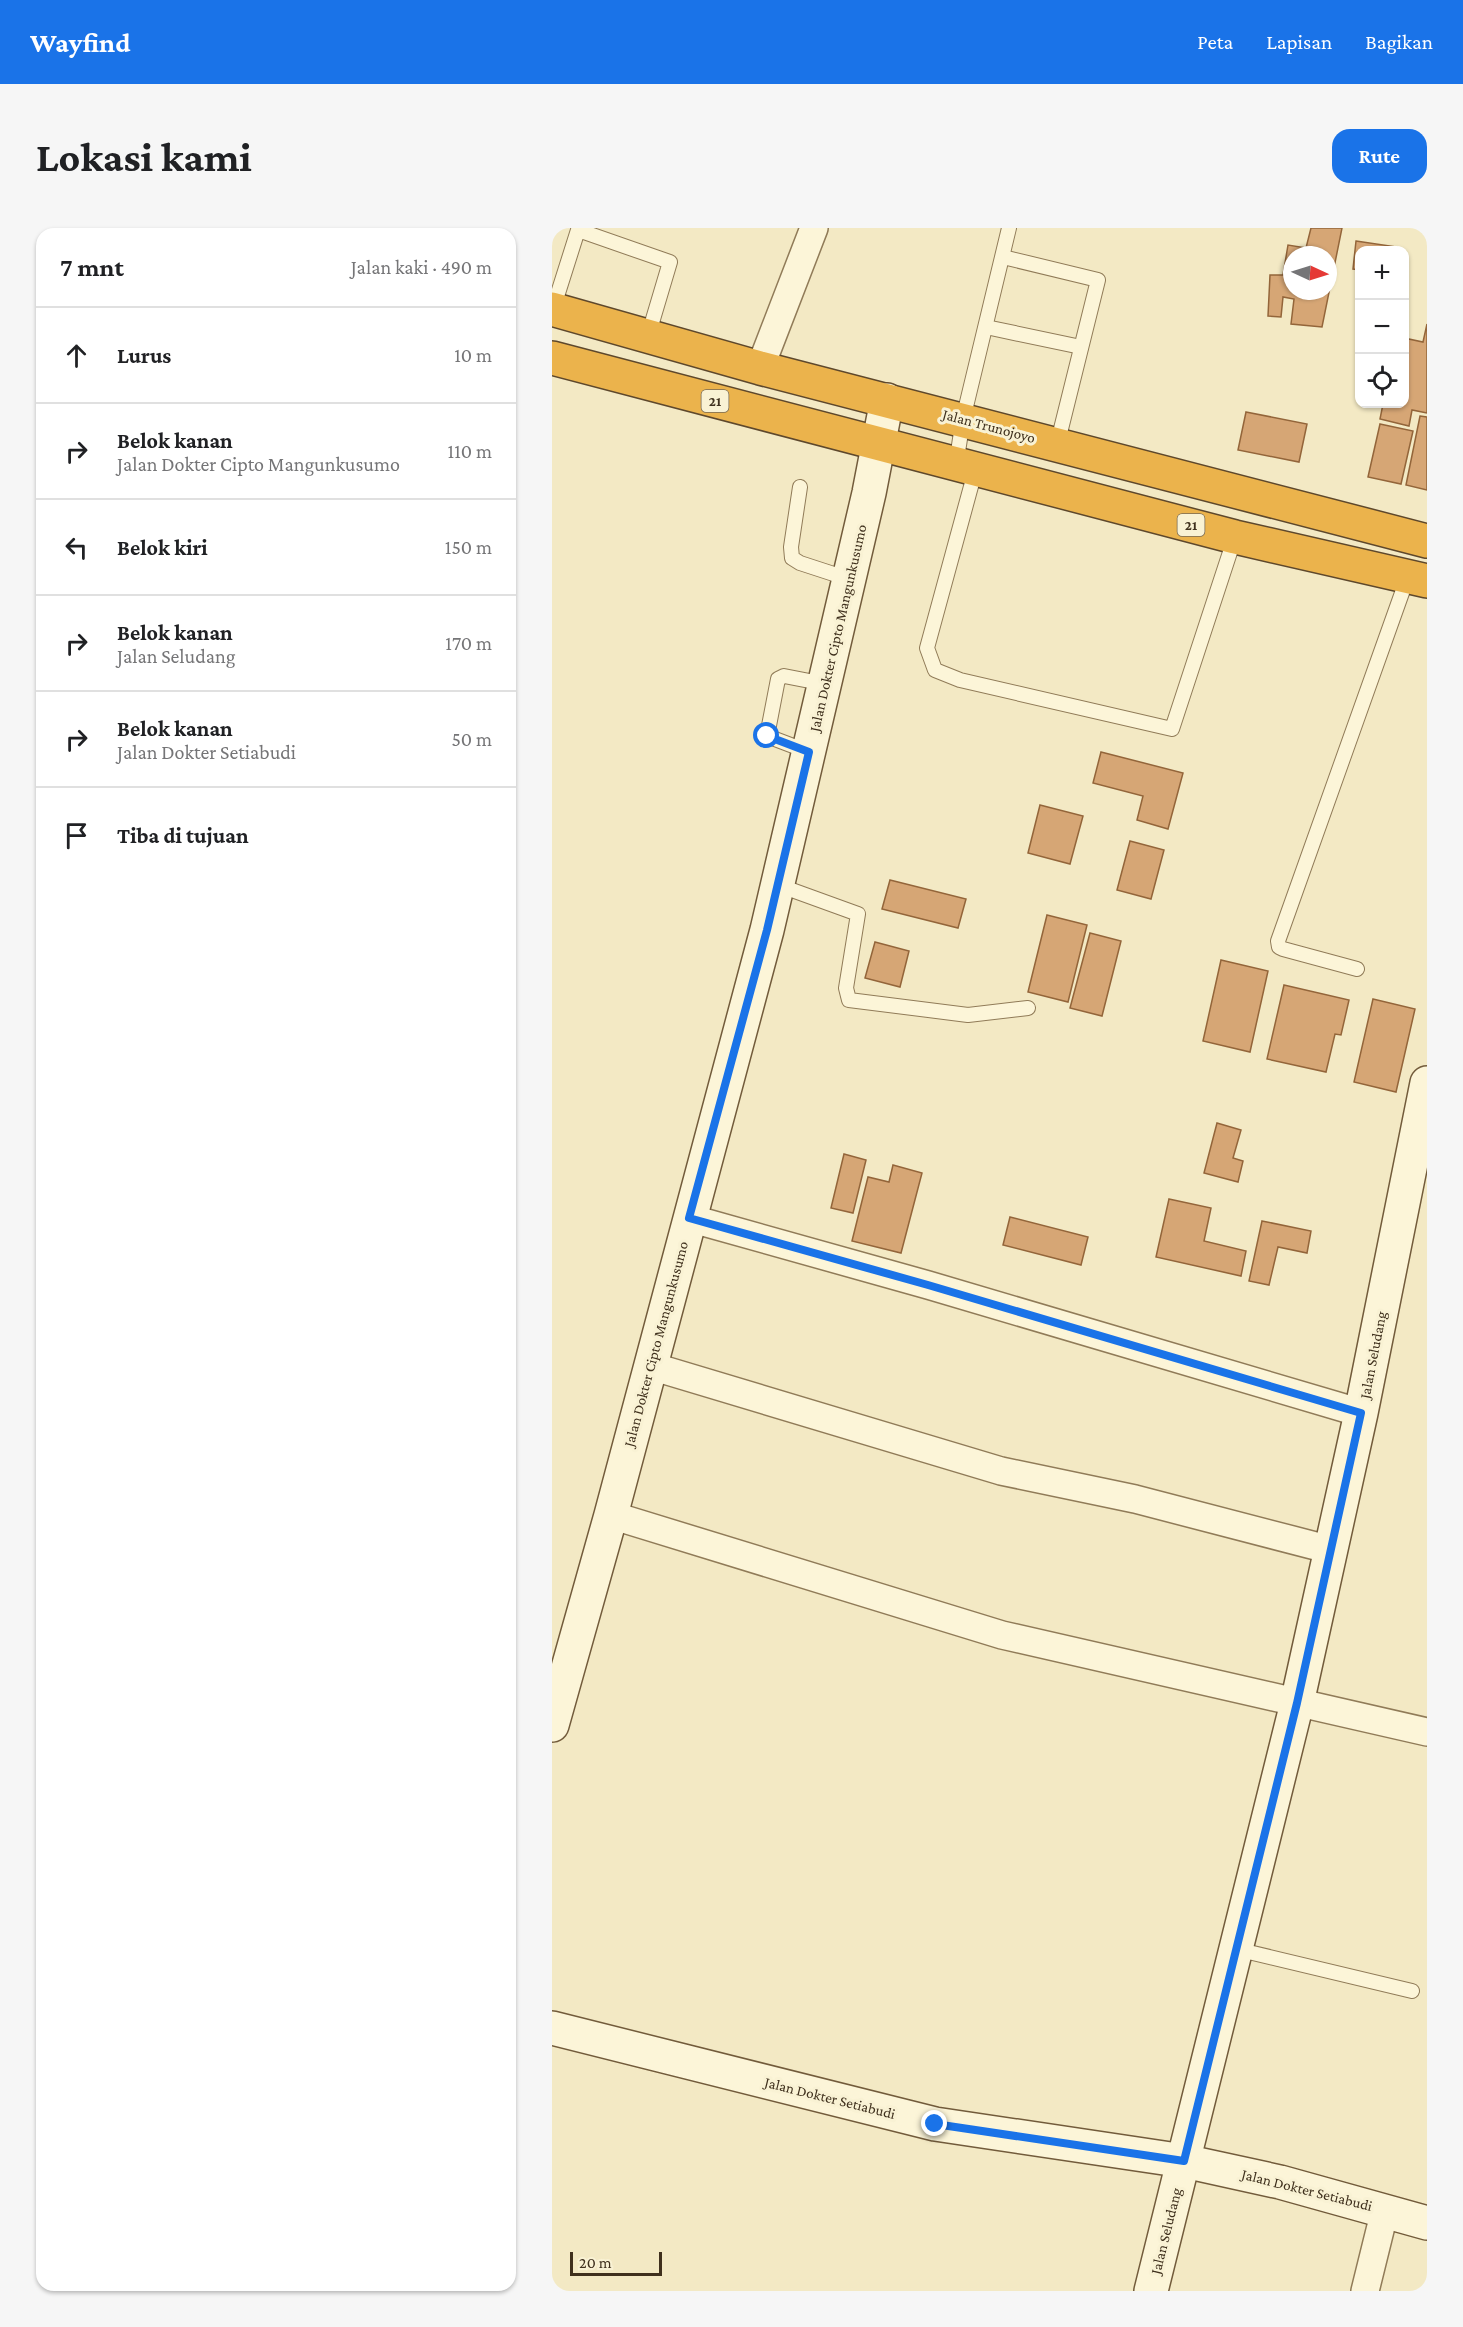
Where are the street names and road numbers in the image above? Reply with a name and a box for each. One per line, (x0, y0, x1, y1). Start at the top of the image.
road number: 21 (702, 390, 728, 412)
street label: Jalan Trunojoyo (939, 405, 1037, 447)
road number: 21 (1178, 514, 1204, 536)
street label: Jalan Dokter Cipto Mangunkusumo (806, 523, 871, 735)
street label: Jalan Dokter Cipto Mangunkusumo (620, 1239, 692, 1451)
street label: Jalan Seludang (1356, 1310, 1390, 1402)
street label: Jalan Dokter Setiabudi (761, 2074, 897, 2123)
street label: Jalan Dokter Setiabudi (1238, 2166, 1374, 2215)
street label: Jalan Seludang (1147, 2186, 1185, 2278)

